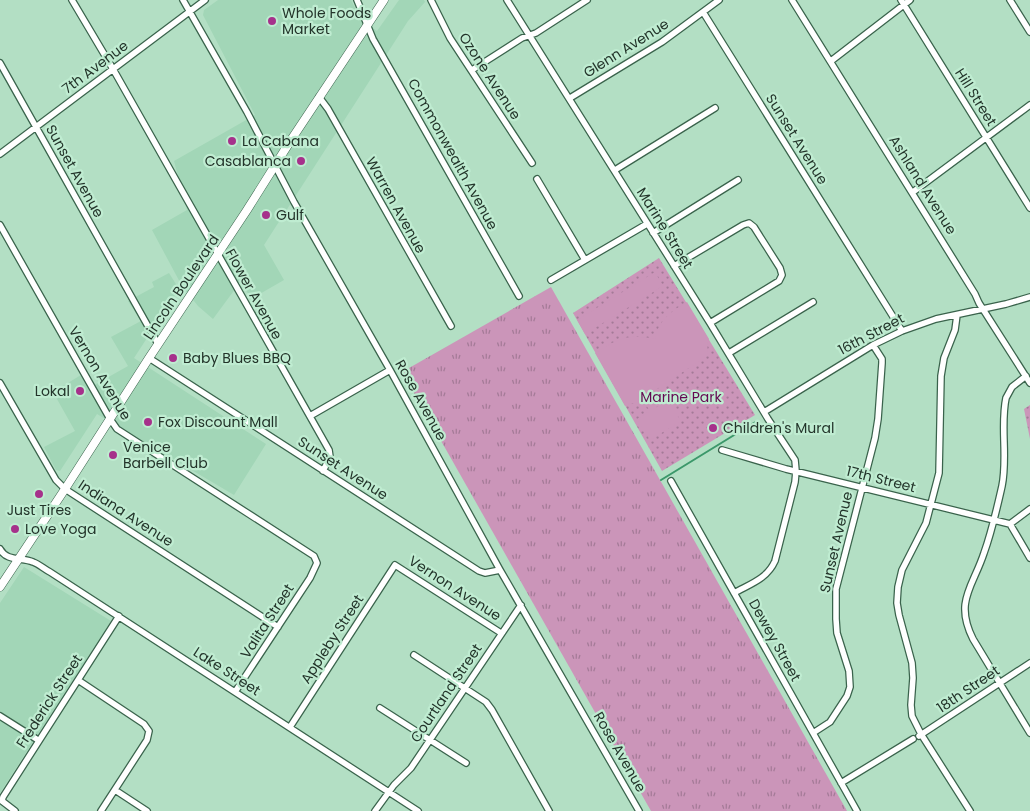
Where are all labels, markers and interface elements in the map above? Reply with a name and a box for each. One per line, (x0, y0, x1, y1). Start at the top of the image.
place label: Whole Foods Market (282, 3, 371, 39)
street label: Glenn Avenue (579, 14, 673, 82)
marker: Whole Foods Market (266, 15, 278, 27)
street label: Ozone Avenue (454, 28, 526, 124)
street label: 7th Avenue (58, 35, 132, 98)
street label: Hill Street (950, 64, 1002, 130)
street label: Commonwealth Avenue (403, 75, 503, 233)
street label: Sunset Avenue (761, 90, 833, 188)
street label: Sunset Avenue (41, 121, 109, 221)
place label: La Cabana (242, 131, 319, 151)
street label: Ashland Avenue (884, 132, 962, 239)
marker: La Cabana (226, 135, 238, 147)
place label: Casablanca (205, 151, 291, 171)
street label: Warren Avenue (361, 153, 431, 257)
marker: Casablanca (295, 155, 307, 167)
street label: Marine Street (632, 183, 698, 273)
place label: Gulf (276, 205, 304, 225)
marker: Gulf (260, 209, 272, 221)
street label: Lincoln Boulevard (138, 231, 224, 343)
street label: Flower Avenue (221, 245, 287, 343)
street label: 16th Street (834, 308, 908, 360)
street label: Vernon Avenue (64, 322, 136, 424)
place label: Baby Blues BBQ (183, 348, 291, 368)
marker: Baby Blues BBQ (167, 352, 179, 364)
street label: Rose Avenue (390, 356, 452, 444)
place label: Lokal (35, 381, 70, 401)
marker: Lokal (74, 385, 86, 397)
park label: Marine Park (640, 387, 723, 407)
place label: Fox Discount Mall (158, 412, 278, 432)
marker: Fox Discount Mall (142, 416, 154, 428)
place label: Children's Mural (723, 418, 834, 438)
marker: Children's Mural (707, 422, 719, 434)
street label: Sunset Avenue (294, 431, 392, 505)
place label: Venice Barbell Club (123, 437, 208, 473)
marker: Venice Barbell Club (107, 449, 119, 461)
street label: 17th Street (844, 461, 918, 497)
street label: Indiana Avenue (75, 475, 178, 551)
marker: Just Tires (33, 488, 45, 500)
street label: Sunset Avenue (815, 489, 857, 595)
place label: Just Tires (7, 500, 71, 520)
place label: Love Yoga (25, 519, 96, 539)
marker: Love Yoga (9, 523, 21, 535)
street label: Vernon Avenue (405, 551, 505, 626)
street label: Valita Street (235, 580, 299, 662)
street label: Appleby Street (296, 591, 368, 687)
street label: Dewey Street (744, 595, 806, 685)
street label: Courtland Street (406, 640, 486, 746)
street label: Lake Street (190, 642, 264, 700)
street label: Frederick Street (11, 650, 87, 752)
street label: 18th Street (933, 661, 1003, 717)
street label: Rose Avenue (589, 708, 651, 796)

